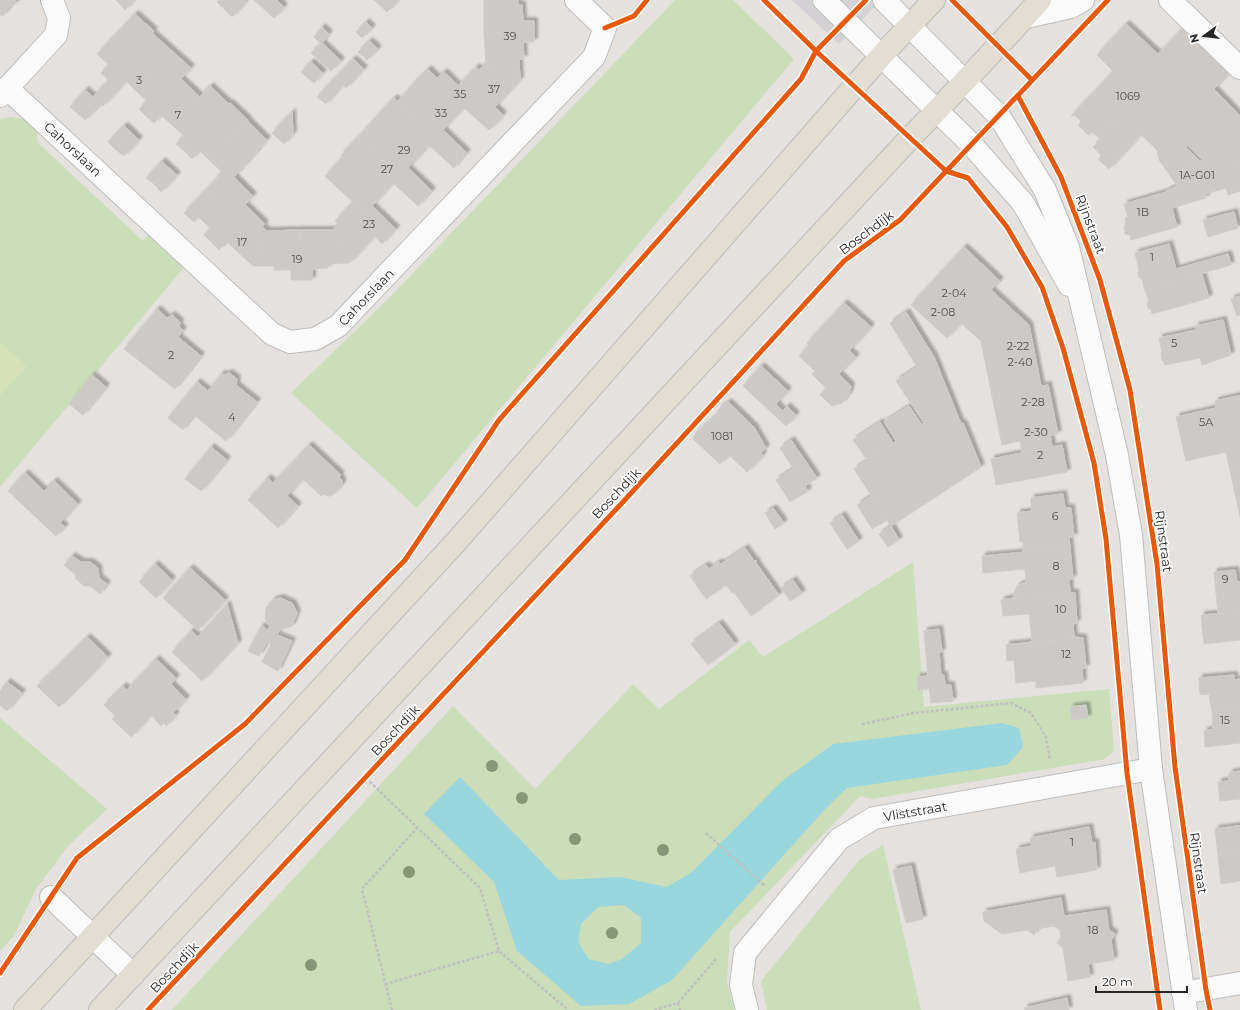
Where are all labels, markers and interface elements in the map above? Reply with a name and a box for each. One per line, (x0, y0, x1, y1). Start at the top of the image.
north arrow (1184, 16, 1224, 56)
house number: 39 (504, 29, 517, 43)
text: N (1186, 32, 1202, 45)
house number: 3 (136, 73, 142, 87)
house number: 37 (488, 82, 500, 96)
house number: 35 (454, 87, 466, 101)
house number: 1069 (1116, 89, 1141, 103)
house number: 33 (435, 106, 447, 120)
house number: 7 (175, 108, 181, 122)
street label: Cahorslaan (41, 118, 105, 180)
house number: 29 (398, 143, 411, 157)
house number: 27 (381, 162, 393, 176)
house number: 1A-G01 (1179, 168, 1215, 182)
street label: Rijnstraat (1072, 192, 1110, 256)
house number: 1B (1137, 205, 1149, 219)
street label: Boschdijk (836, 206, 897, 258)
house number: 23 (363, 217, 375, 231)
house number: 17 (237, 235, 247, 249)
house number: 1 (1150, 250, 1154, 264)
house number: 19 (292, 252, 303, 266)
street label: Cahorslaan (335, 265, 397, 329)
house number: 2-04 (941, 286, 967, 300)
house number: 2-08 (931, 305, 955, 319)
house number: 5 (1171, 336, 1177, 350)
house number: 2-22 (1007, 339, 1029, 353)
house number: 2 (168, 348, 174, 362)
house number: 2-40 (1007, 355, 1033, 369)
house number: 2-28 (1021, 395, 1045, 409)
house number: 4 (228, 410, 236, 424)
house number: 5A (1199, 415, 1213, 429)
house number: 2-30 (1024, 425, 1048, 439)
house number: 1081 (711, 429, 733, 443)
house number: 2 (1037, 448, 1043, 462)
street label: Boschdijk (588, 464, 644, 522)
house number: 6 (1052, 509, 1059, 523)
street label: Rijnstraat (1152, 509, 1176, 573)
house number: 8 (1052, 559, 1060, 573)
house number: 9 (1222, 572, 1229, 586)
house number: 10 (1055, 602, 1067, 616)
house number: 12 (1061, 647, 1071, 661)
street label: Boschdijk (367, 701, 423, 759)
house number: 15 (1220, 713, 1230, 727)
street label: Vliststraat (882, 798, 948, 824)
street label: Rijnstraat (1187, 831, 1211, 895)
house number: 1 (1070, 835, 1074, 849)
house number: 18 (1088, 923, 1099, 937)
street label: Boschdijk (146, 938, 202, 996)
scale bar (1096, 968, 1187, 994)
text: 20 m (1102, 974, 1133, 989)

